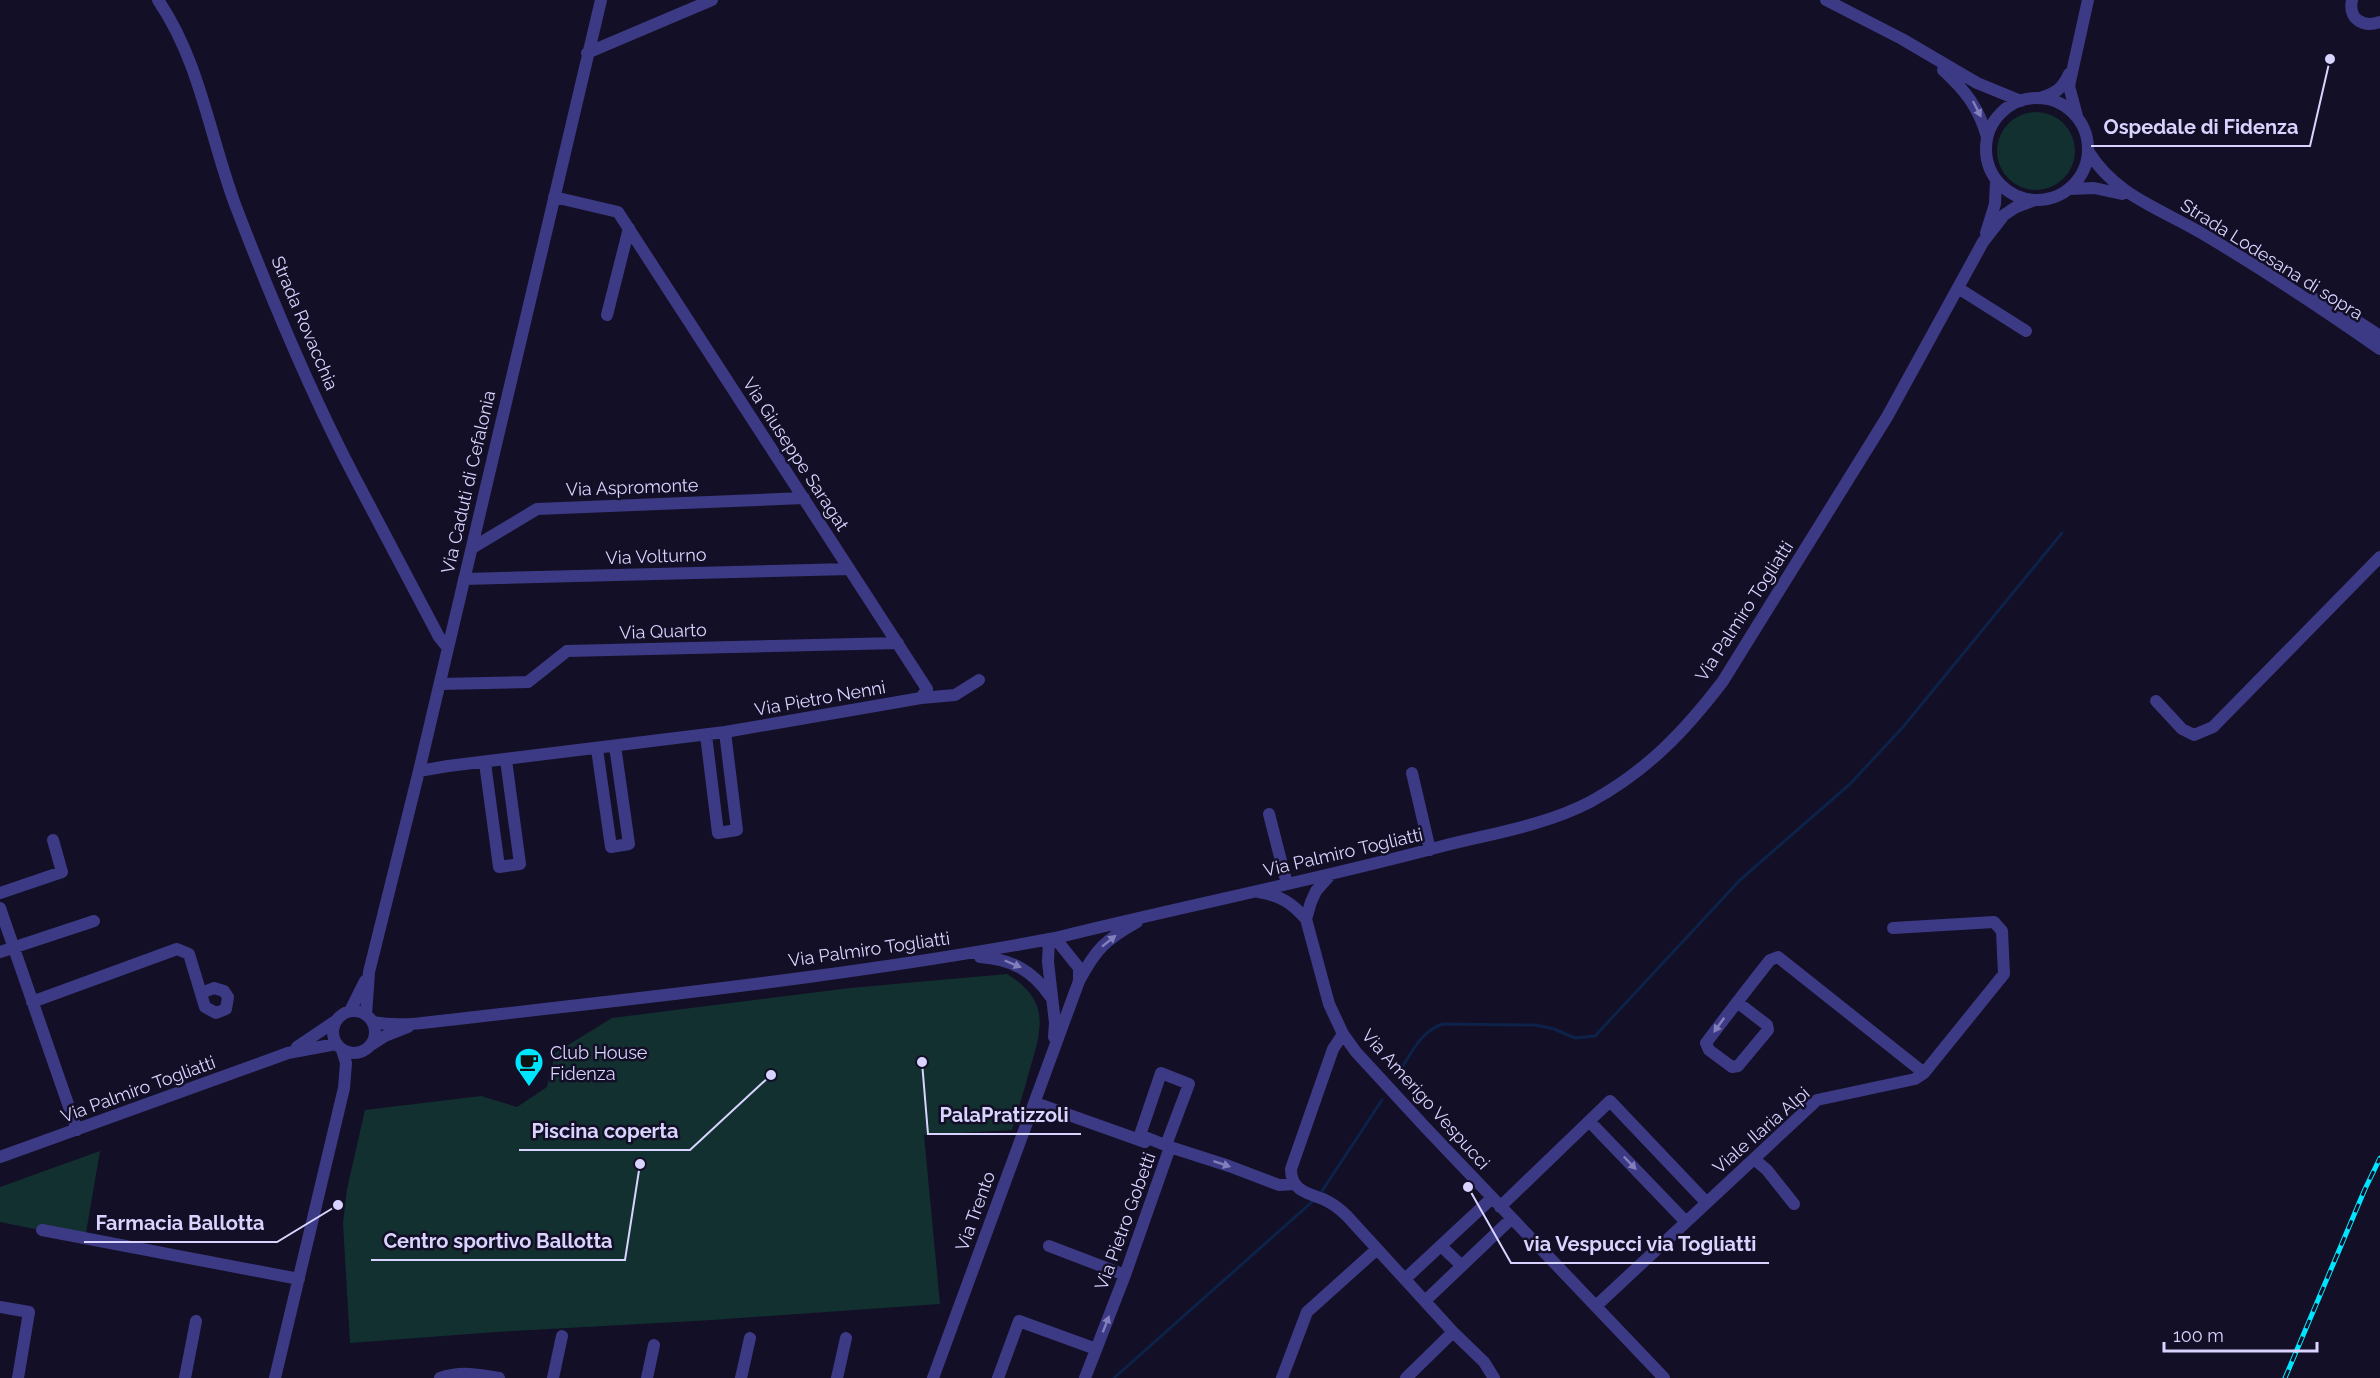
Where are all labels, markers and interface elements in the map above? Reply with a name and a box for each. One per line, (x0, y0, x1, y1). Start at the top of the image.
one-way arrow (1972, 101, 1981, 118)
callout: Ospedale di Fidenza (2091, 108, 2310, 146)
text: Ospedale di Fidenza (2104, 115, 2298, 139)
street label: Strada Lodesana di sopra (2177, 194, 2367, 324)
street label: Strada Rovacchia (267, 253, 343, 393)
street label: Via Giuseppe Saragat (739, 373, 853, 535)
street label: Via Caduti di Cefalonia (437, 388, 499, 576)
street label: Via Aspromonte (565, 474, 699, 500)
street label: Via Palmiro Togliatti (1691, 537, 1797, 685)
street label: Via Volturno (605, 544, 707, 568)
street label: Via Quarto (619, 619, 707, 643)
street label: Via Pietro Nenni (753, 676, 887, 720)
street label: Via Palmiro Togliatti (1261, 823, 1425, 881)
street label: Via Palmiro Togliatti (787, 927, 951, 971)
one-way arrow (1101, 935, 1116, 948)
one-way arrow (1004, 960, 1022, 969)
one-way arrow (1714, 1018, 1726, 1033)
street label: Via Amerigo Vespucci (1358, 1025, 1494, 1173)
place label: Club House Fidenza (550, 1042, 648, 1084)
cafe icon: Club House Fidenza (513, 1046, 545, 1088)
street label: Via Palmiro Togliatti (58, 1051, 218, 1127)
street label: Viale Ilaria Alpi (1708, 1082, 1814, 1178)
callout: PalaPratizzoli (928, 1096, 1081, 1134)
text: PalaPratizzoli (939, 1103, 1069, 1127)
callout: Piscina coperta (519, 1112, 690, 1150)
text: Piscina coperta (531, 1119, 679, 1143)
street label: Via Pietro Gobetti (1090, 1149, 1160, 1293)
one-way arrow (1622, 1156, 1636, 1170)
one-way arrow (1213, 1159, 1231, 1169)
street label: Via Trento (951, 1168, 999, 1254)
callout: Farmacia Ballotta (84, 1204, 277, 1242)
text: Farmacia Ballotta (95, 1211, 265, 1235)
callout: Centro sportivo Ballotta (371, 1222, 625, 1260)
callout: via Vespucci via Togliatti (1511, 1225, 1769, 1263)
text: Centro sportivo Ballotta (383, 1229, 613, 1253)
text: via Vespucci via Togliatti (1524, 1232, 1756, 1256)
one-way arrow (1101, 1314, 1111, 1332)
scale bar (2164, 1315, 2317, 1353)
text: 100 m (2173, 1325, 2224, 1346)

